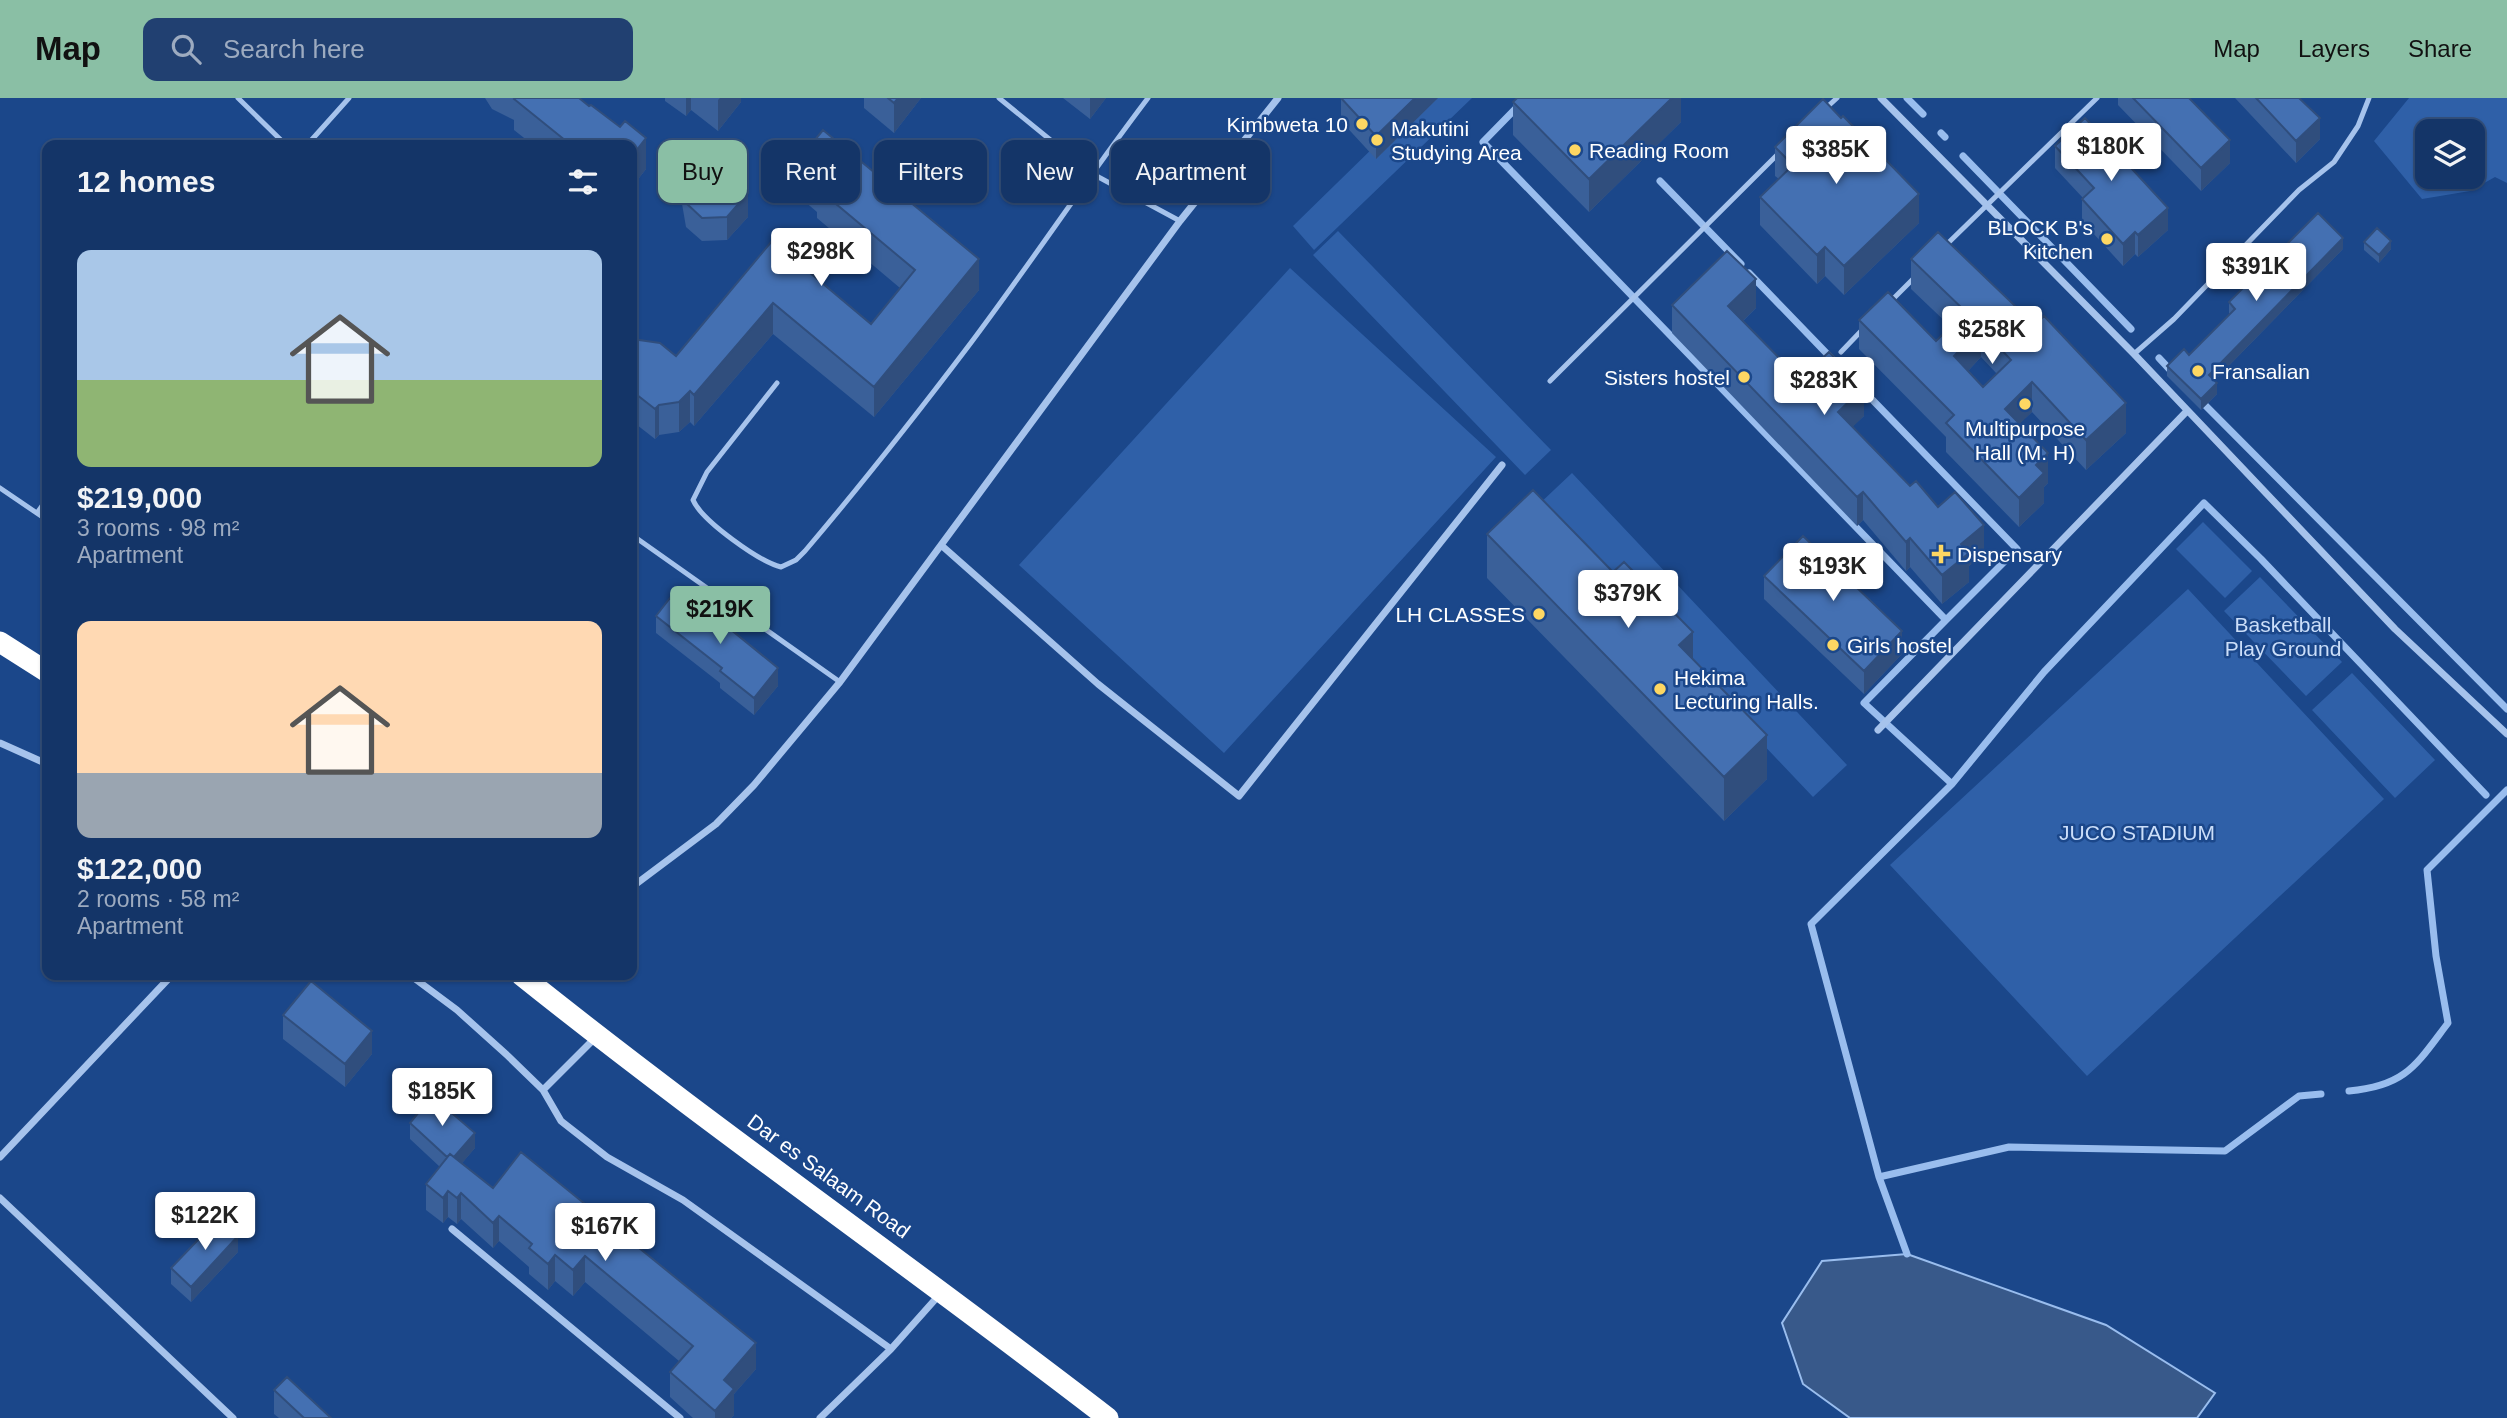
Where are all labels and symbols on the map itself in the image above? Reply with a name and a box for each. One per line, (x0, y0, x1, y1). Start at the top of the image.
place label: Kimbweta 10 (1227, 113, 1348, 136)
marker: Kimbweta 10 (1354, 116, 1370, 132)
place label: Makutini Studying Area (1391, 117, 1522, 164)
pin: $180K (2062, 123, 2160, 183)
pin: $385K (1787, 126, 1885, 186)
marker: Makutini Studying Area (1369, 132, 1385, 148)
place label: Reading Room (1589, 139, 1729, 162)
marker: Reading Room (1567, 142, 1583, 158)
place label: BLOCK B's Kitchen (1987, 216, 2093, 263)
pin: $298K (772, 228, 870, 288)
marker: BLOCK B's Kitchen (2099, 231, 2115, 247)
pin: $391K (2207, 244, 2305, 303)
pin: $258K (1943, 306, 2041, 366)
pin: $283K (1775, 358, 1873, 417)
place label: Fransalian (2212, 360, 2310, 383)
marker: Fransalian (2190, 363, 2206, 379)
place label: Sisters hostel (1604, 366, 1730, 389)
marker: Sisters hostel (1736, 369, 1752, 385)
marker: Multipurpose Hall (M. H) (2017, 396, 2033, 412)
place label: Multipurpose Hall (M. H) (1965, 417, 2085, 464)
place label: Dispensary (1957, 543, 2063, 566)
pin: $193K (1784, 544, 1882, 603)
marker: Dispensary (1931, 544, 1951, 564)
pin: $379K (1579, 570, 1677, 630)
pin: $219K (671, 587, 769, 646)
place label: LH CLASSES (1395, 603, 1525, 626)
marker: LH CLASSES (1531, 606, 1547, 622)
park label: Basketball Play Ground (2225, 613, 2341, 660)
place label: Girls hostel (1847, 634, 1952, 657)
marker: Girls hostel (1825, 637, 1841, 653)
place label: Hekima Lecturing Halls. (1674, 666, 1819, 713)
marker: Hekima Lecturing Halls. (1652, 681, 1668, 697)
park label: JUCO STADIUM (2059, 821, 2215, 844)
pin: $185K (393, 1068, 491, 1128)
street label: Dar es Salaam Road (743, 1109, 915, 1243)
pin: $122K (156, 1192, 254, 1252)
pin: $167K (556, 1204, 654, 1263)

